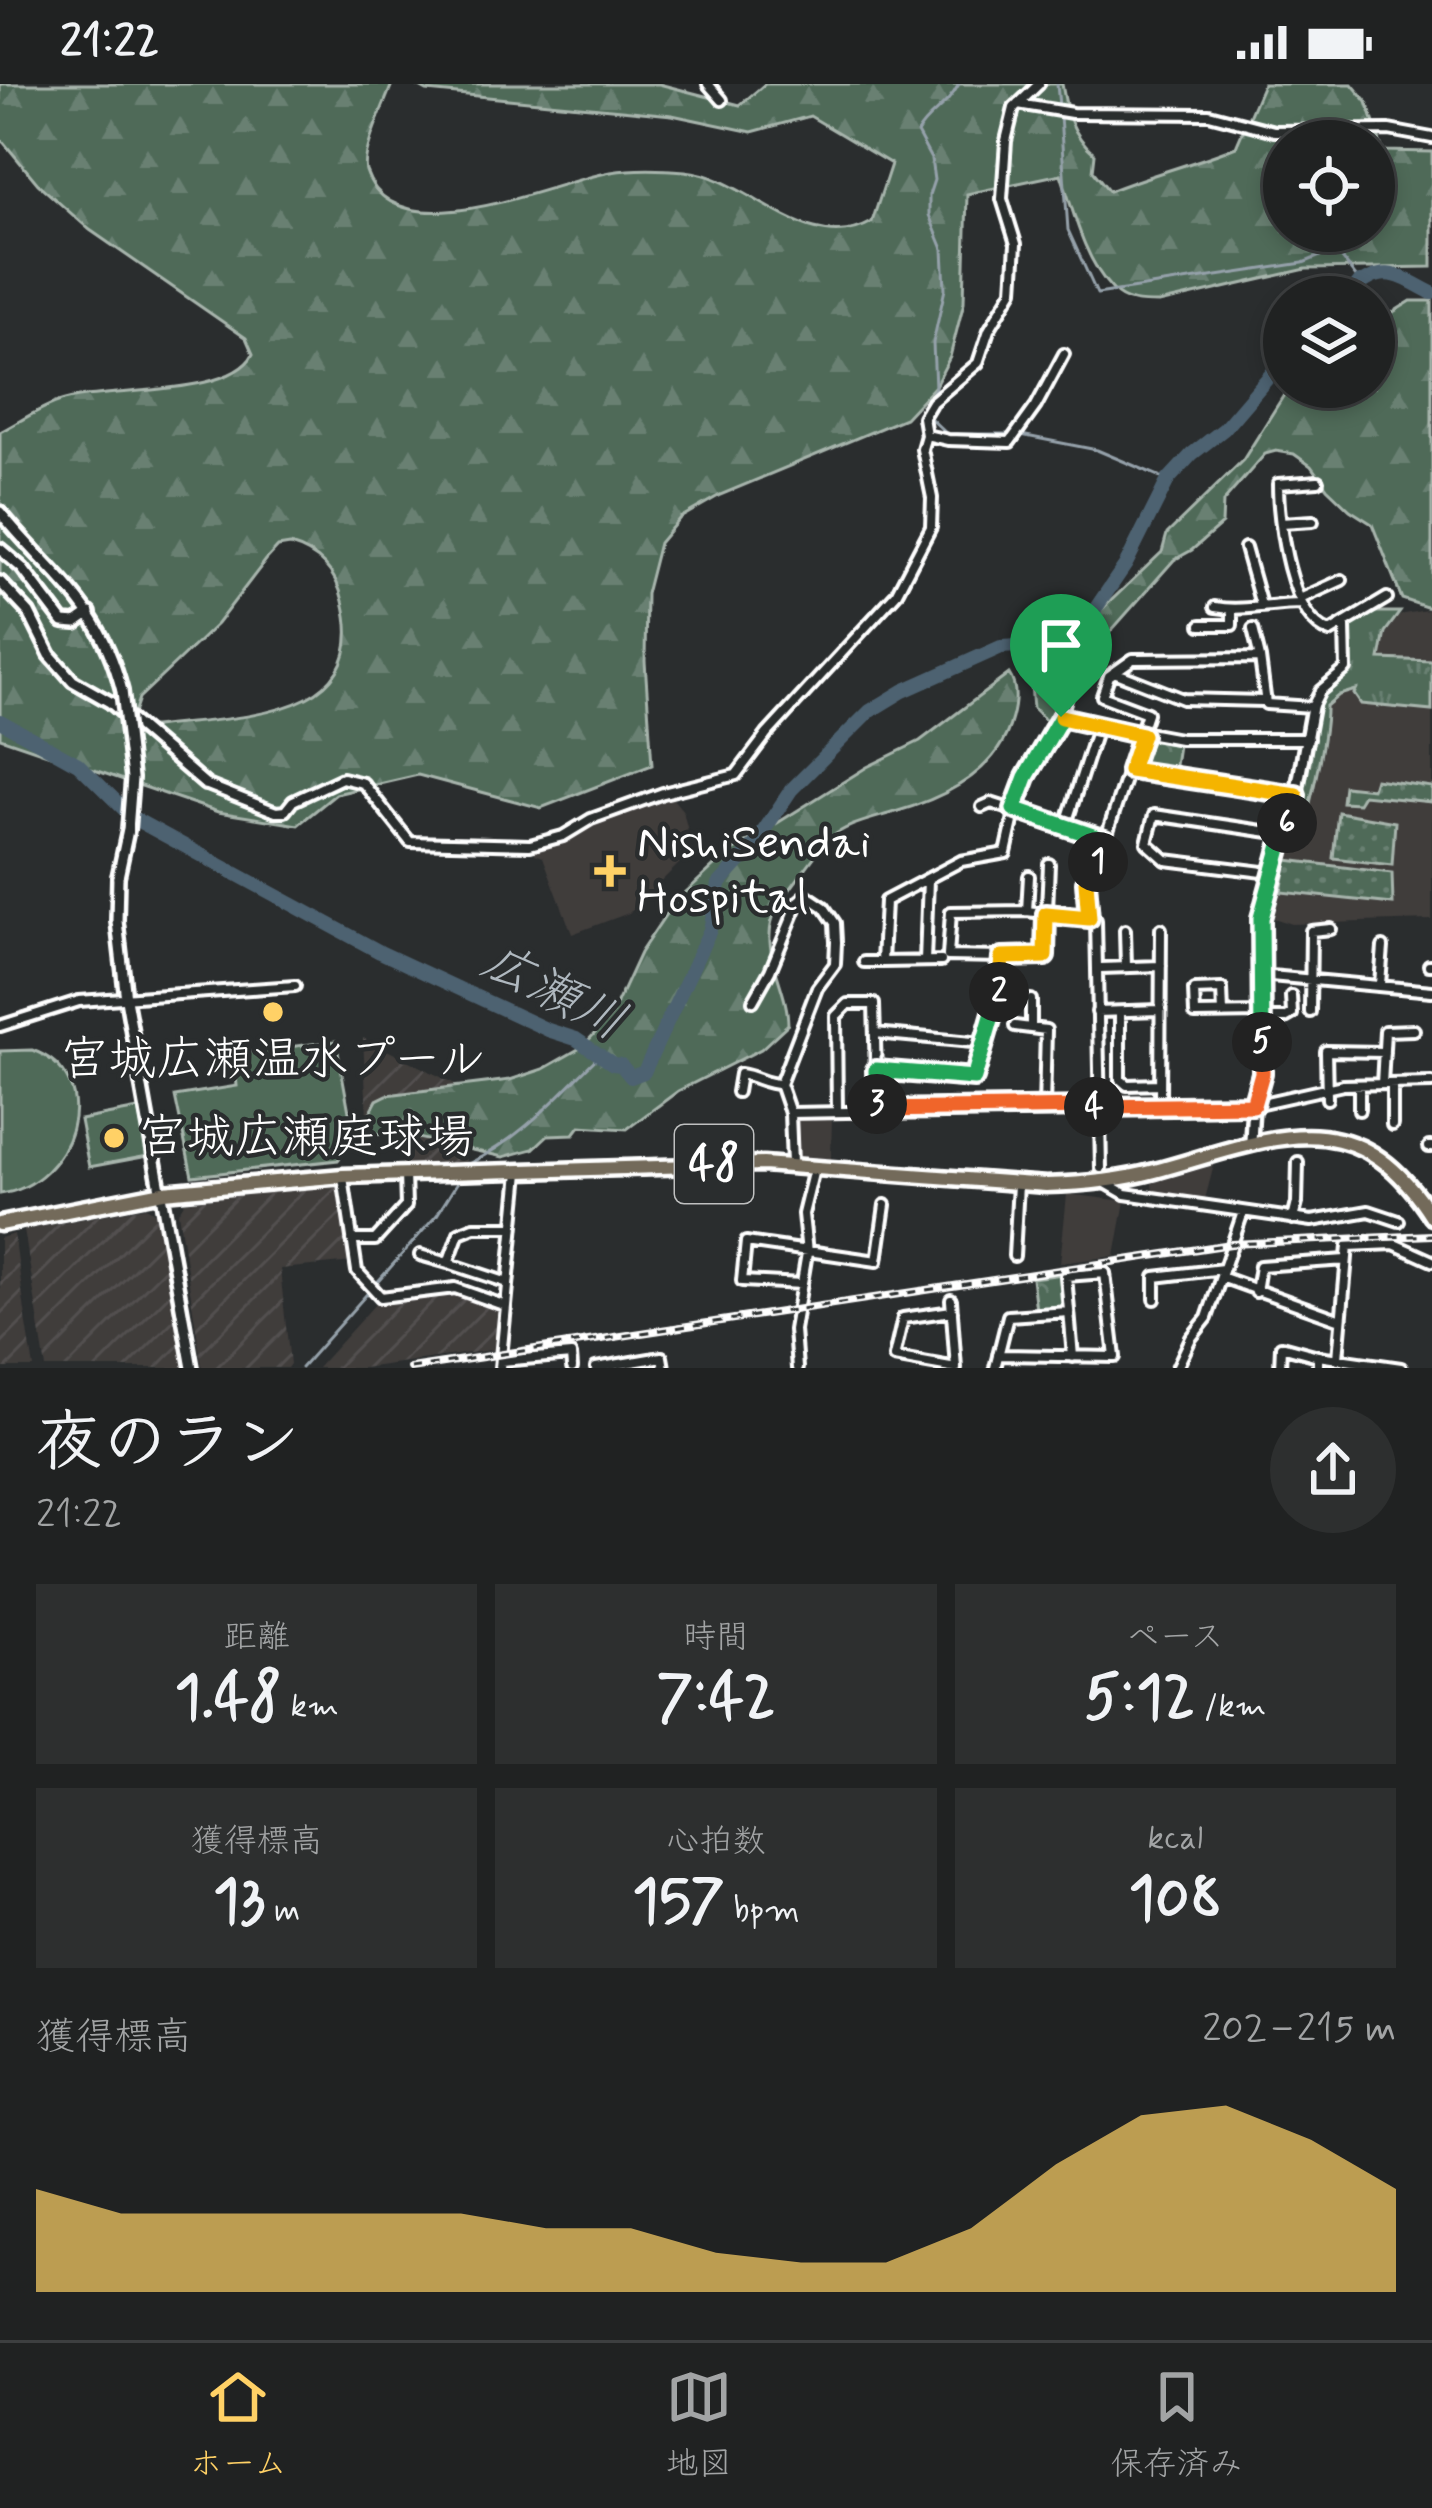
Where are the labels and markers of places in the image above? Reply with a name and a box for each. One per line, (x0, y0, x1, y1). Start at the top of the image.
pin (1010, 594, 1112, 717)
pin: 6 (1257, 793, 1317, 853)
place label: NishiSendai Hospital (637, 812, 871, 930)
pin: 1 (1068, 832, 1128, 892)
marker: NishiSendai Hospital (594, 855, 626, 887)
pin: 2 (969, 962, 1029, 1022)
marker: 宮城広瀬温水プール (260, 999, 286, 1025)
pin: 5 (1232, 1012, 1292, 1072)
place label: 宮城広瀬温水プール (60, 1029, 486, 1092)
pin: 3 (847, 1074, 907, 1134)
pin: 4 (1064, 1077, 1124, 1137)
place label: 宮城広瀬庭球場 (138, 1107, 474, 1170)
marker: 宮城広瀬庭球場 (101, 1125, 127, 1151)

